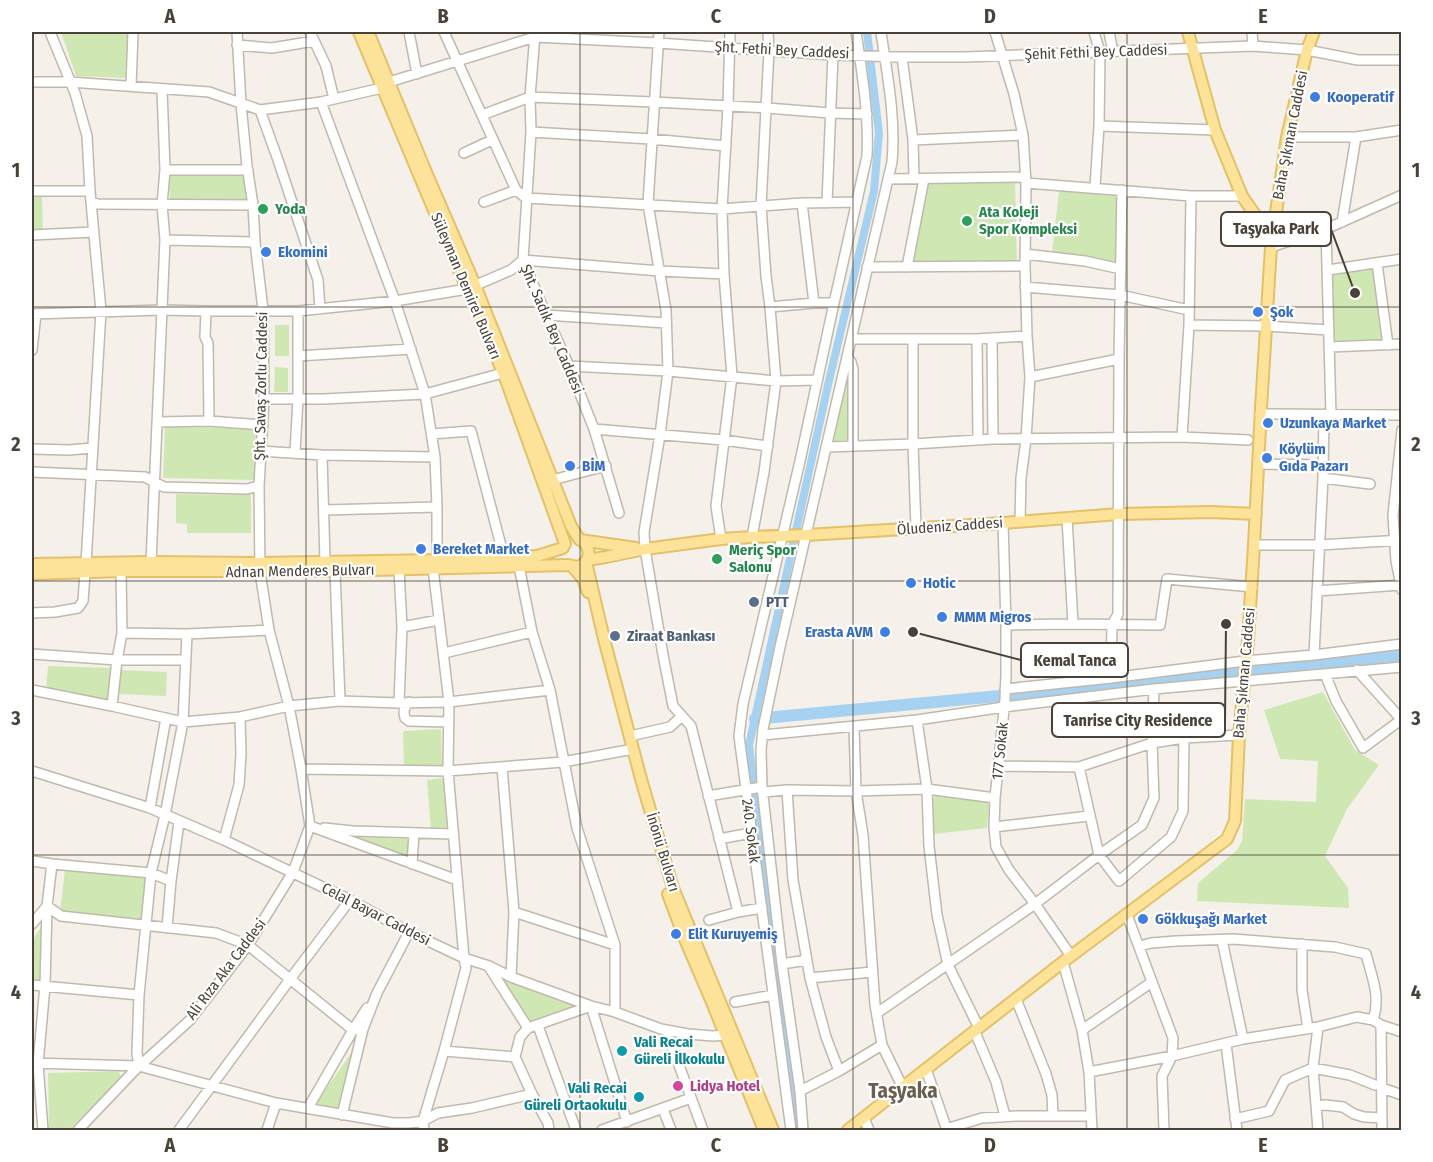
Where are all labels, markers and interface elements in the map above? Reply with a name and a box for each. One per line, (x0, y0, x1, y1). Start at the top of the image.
text: A (164, 4, 177, 28)
text: B (437, 4, 449, 28)
text: C (711, 4, 722, 28)
text: D (984, 4, 996, 28)
text: E (1258, 4, 1268, 28)
street label: Şht. Fethi Bey Caddesi (714, 37, 850, 63)
street label: Şehit Fethi Bey Caddesi (1024, 41, 1168, 63)
street label: Baha Şıkman Caddesi (1269, 69, 1311, 201)
place label: Kooperatif (1327, 88, 1395, 106)
marker: Kooperatif (1308, 90, 1322, 104)
text: 1 (12, 158, 20, 182)
text: 1 (1412, 158, 1420, 182)
place label: Yoda (274, 200, 306, 218)
marker: Yoda (256, 202, 270, 216)
place label: Ata Koleji Spor Kompleksi (978, 203, 1077, 238)
street label: Süleyman Demirel Bulvarı (427, 210, 505, 362)
callout: Taşyaka Park (1221, 212, 1331, 246)
marker: Ata Koleji Spor Kompleksi (960, 214, 974, 228)
text: Taşyaka Park (1233, 219, 1320, 239)
place label: Ekomini (278, 243, 328, 261)
marker: Ekomini (259, 245, 273, 259)
street label: Şht. Sadık Bey Caddesi (517, 262, 587, 396)
place label: Şok (1270, 303, 1294, 322)
marker: Şok (1251, 305, 1265, 319)
street label: Şht. Savaş Zorlu Caddesi (251, 311, 271, 461)
place label: Uzunkaya Market (1280, 414, 1387, 432)
marker: Uzunkaya Market (1261, 416, 1275, 430)
text: 2 (10, 432, 21, 456)
text: 2 (1410, 432, 1421, 456)
place label: Köylüm Gıda Pazarı (1279, 440, 1348, 475)
marker: Köylüm Gıda Pazarı (1260, 451, 1274, 465)
place label: BİM (582, 457, 605, 475)
marker: BİM (563, 459, 577, 473)
street label: Öludeniz Caddesi (896, 513, 1004, 539)
place label: Bereket Market (433, 540, 530, 558)
place label: Meriç Spor Salonu (729, 541, 796, 576)
marker: Bereket Market (414, 542, 428, 556)
marker: Meriç Spor Salonu (710, 552, 724, 566)
street label: Adnan Menderes Bulvarı (225, 561, 375, 581)
place label: Hotic (923, 574, 956, 592)
marker: Hotic (904, 576, 918, 590)
place label: PTT (766, 593, 789, 611)
marker: PTT (747, 595, 761, 609)
street label: Baha Şıkman Caddesi (1229, 607, 1259, 739)
place label: MMM Migros (954, 608, 1032, 626)
marker: MMM Migros (935, 610, 949, 624)
place label: Erasta AVM (805, 623, 873, 641)
marker: Erasta AVM (878, 625, 892, 639)
place label: Ziraat Bankası (627, 627, 716, 645)
marker: Ziraat Bankası (608, 629, 622, 643)
callout: Kemal Tanca (1021, 643, 1128, 677)
text: Kemal Tanca (1034, 651, 1117, 670)
callout: Tanrise City Residence (1052, 703, 1225, 737)
text: 3 (10, 706, 21, 730)
text: 3 (1410, 706, 1421, 730)
text: Tanrise City Residence (1064, 711, 1212, 730)
street label: 177 Sokak (988, 721, 1012, 781)
street label: 240. Sokak (738, 798, 764, 864)
street label: İnönü Bulvarı (642, 810, 684, 894)
street label: Celal Bayar Caddesi (319, 879, 433, 949)
place label: Gökkuşağı Market (1155, 910, 1268, 929)
marker: Gökkuşağı Market (1136, 912, 1150, 926)
street label: Ali Rıza Aka Caddesi (182, 915, 270, 1023)
place label: Elit Kuruyemiş (688, 925, 778, 944)
marker: Elit Kuruyemiş (669, 927, 683, 941)
text: 4 (11, 980, 21, 1004)
text: 4 (1411, 980, 1421, 1004)
place label: Vali Recai Güreli İlkokulu (633, 1033, 725, 1068)
marker: Vali Recai Güreli İlkokulu (615, 1044, 629, 1058)
place label: Lidya Hotel (690, 1077, 761, 1095)
district label: Taşyaka (868, 1078, 938, 1104)
place label: Vali Recai Güreli Ortaokulu (524, 1079, 627, 1114)
marker: Lidya Hotel (671, 1079, 685, 1093)
marker: Vali Recai Güreli Ortaokulu (632, 1090, 646, 1104)
text: A (164, 1133, 177, 1157)
text: B (437, 1133, 449, 1157)
text: C (711, 1133, 722, 1157)
text: D (984, 1133, 996, 1157)
text: E (1258, 1133, 1268, 1157)

